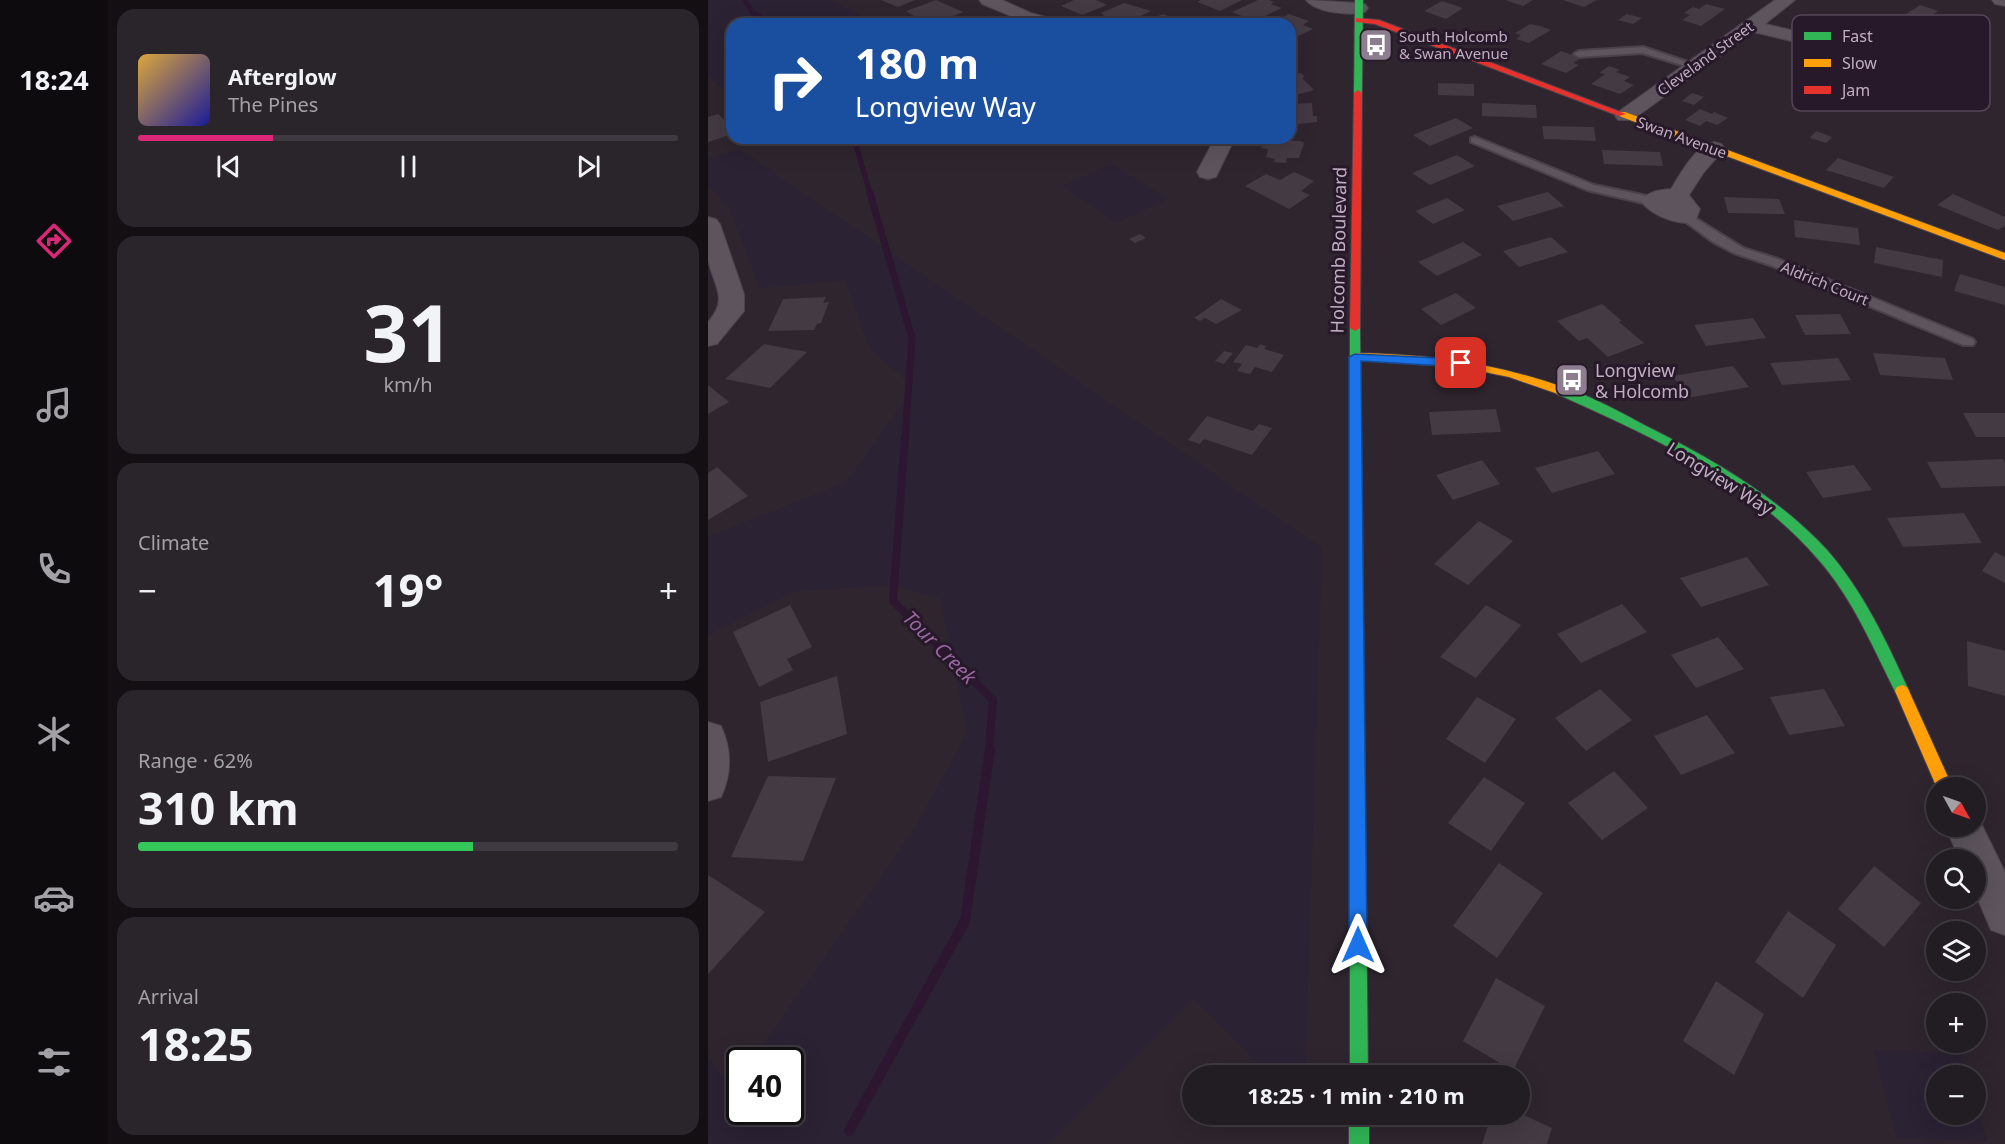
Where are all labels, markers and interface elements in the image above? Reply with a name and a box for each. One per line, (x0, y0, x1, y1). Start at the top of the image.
legend (1792, 15, 1990, 111)
street label: Cleveland Street (1653, 16, 1758, 100)
text: Fast (1842, 25, 1873, 47)
place label: South Holcomb & Swan Avenue (1399, 26, 1508, 63)
bus stop icon: South Holcomb & Swan Avenue (1358, 27, 1394, 63)
text: 180 m (855, 34, 979, 91)
icon: right (756, 42, 834, 120)
text: Slow (1842, 52, 1877, 74)
text: 18:24 (19, 61, 89, 98)
text: Afterglow (228, 61, 337, 91)
text: Jam (1840, 79, 1870, 101)
text: Longview Way (855, 88, 1036, 125)
text: The Pines (228, 91, 318, 118)
street label: Swan Avenue (1634, 111, 1730, 163)
icon: previous (212, 150, 245, 183)
icon: pause (392, 150, 425, 183)
icon: next (572, 150, 605, 183)
street label: Holcomb Boulevard (1325, 167, 1351, 333)
icon: directions (33, 220, 75, 262)
street label: Aldrich Court (1778, 256, 1872, 310)
text: 31 (363, 279, 453, 385)
pin (1435, 337, 1486, 388)
icon: arrive (1444, 346, 1477, 379)
place label: Longview & Holcomb (1595, 358, 1689, 403)
bus stop icon: Longview & Holcomb (1554, 362, 1590, 398)
text: km/h (383, 371, 433, 398)
icon: music (33, 384, 75, 426)
street label: Longview Way (1663, 436, 1778, 521)
text: Climate (138, 529, 209, 556)
icon: phone (33, 548, 75, 590)
text: 19° (373, 559, 443, 620)
text: − (138, 568, 157, 613)
text: + (659, 568, 678, 613)
water label: Tour Creek (897, 604, 983, 690)
icon: climate (33, 713, 75, 755)
text: Range · 62% (138, 747, 253, 774)
text: 310 km (138, 777, 299, 838)
north arrow (1926, 777, 1986, 837)
map controls (1926, 777, 1986, 1125)
button: search (1926, 849, 1986, 909)
icon: car (33, 877, 75, 919)
position arrow (1326, 913, 1390, 977)
button: layers (1926, 921, 1986, 981)
text: Arrival (138, 983, 199, 1010)
button: + (1926, 993, 1986, 1053)
text: 18:25 (138, 1013, 254, 1074)
icon: filters (33, 1041, 75, 1083)
speed limit sign: 40 (726, 1047, 804, 1125)
button: − (1926, 1065, 1986, 1125)
text: 18:25 · 1 min · 210 m (1247, 1080, 1465, 1110)

